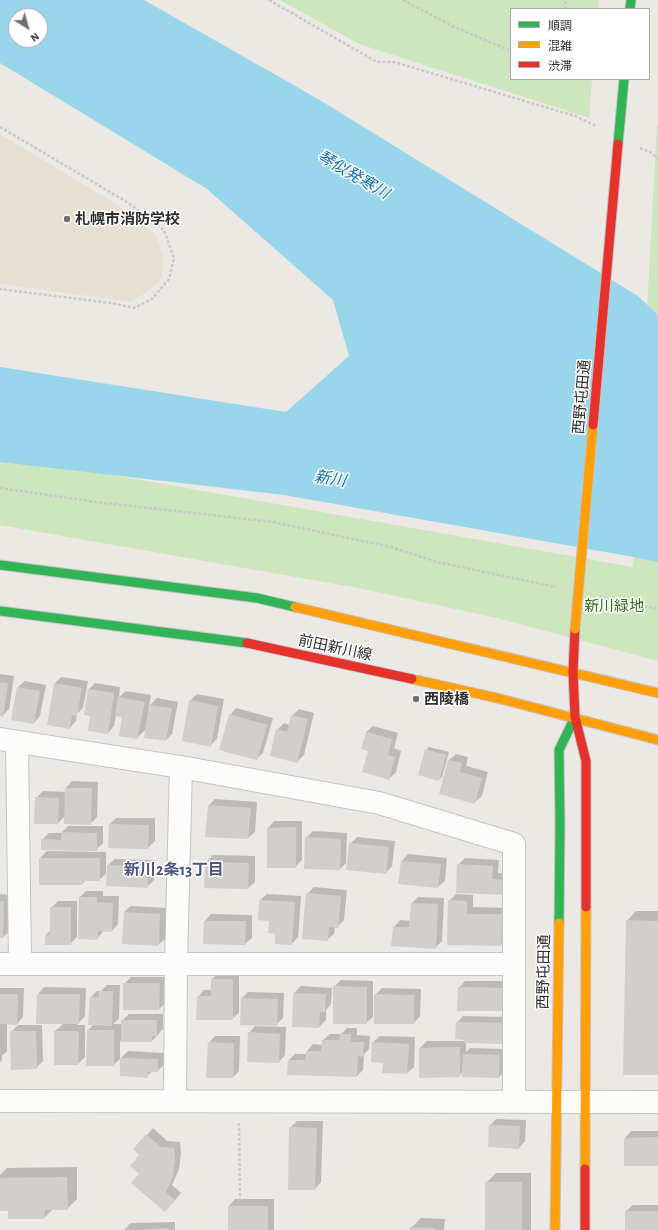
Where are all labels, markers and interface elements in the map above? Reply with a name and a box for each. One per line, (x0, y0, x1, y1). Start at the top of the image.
north arrow (8, 8, 48, 48)
legend (510, 8, 650, 80)
text: 順調 (548, 20, 572, 32)
text: N (29, 30, 41, 44)
text: 混雑 (548, 40, 572, 52)
text: 渋滞 (548, 60, 572, 72)
water label: 琴似発寒川 (314, 147, 392, 203)
place label: 札幌市消防学校 (75, 210, 180, 228)
marker: 札幌市消防学校 (62, 214, 72, 224)
street label: 西野屯田通 (570, 359, 594, 435)
water label: 新川 (313, 467, 347, 491)
park label: 新川緑地 (584, 597, 644, 615)
street label: 前田新川線 (296, 631, 374, 665)
place label: 西陵橋 (424, 690, 469, 708)
marker: 西陵橋 (411, 694, 421, 704)
district label: 新川2条13丁目 (124, 860, 224, 880)
street label: 西野屯田通 (534, 934, 554, 1010)

